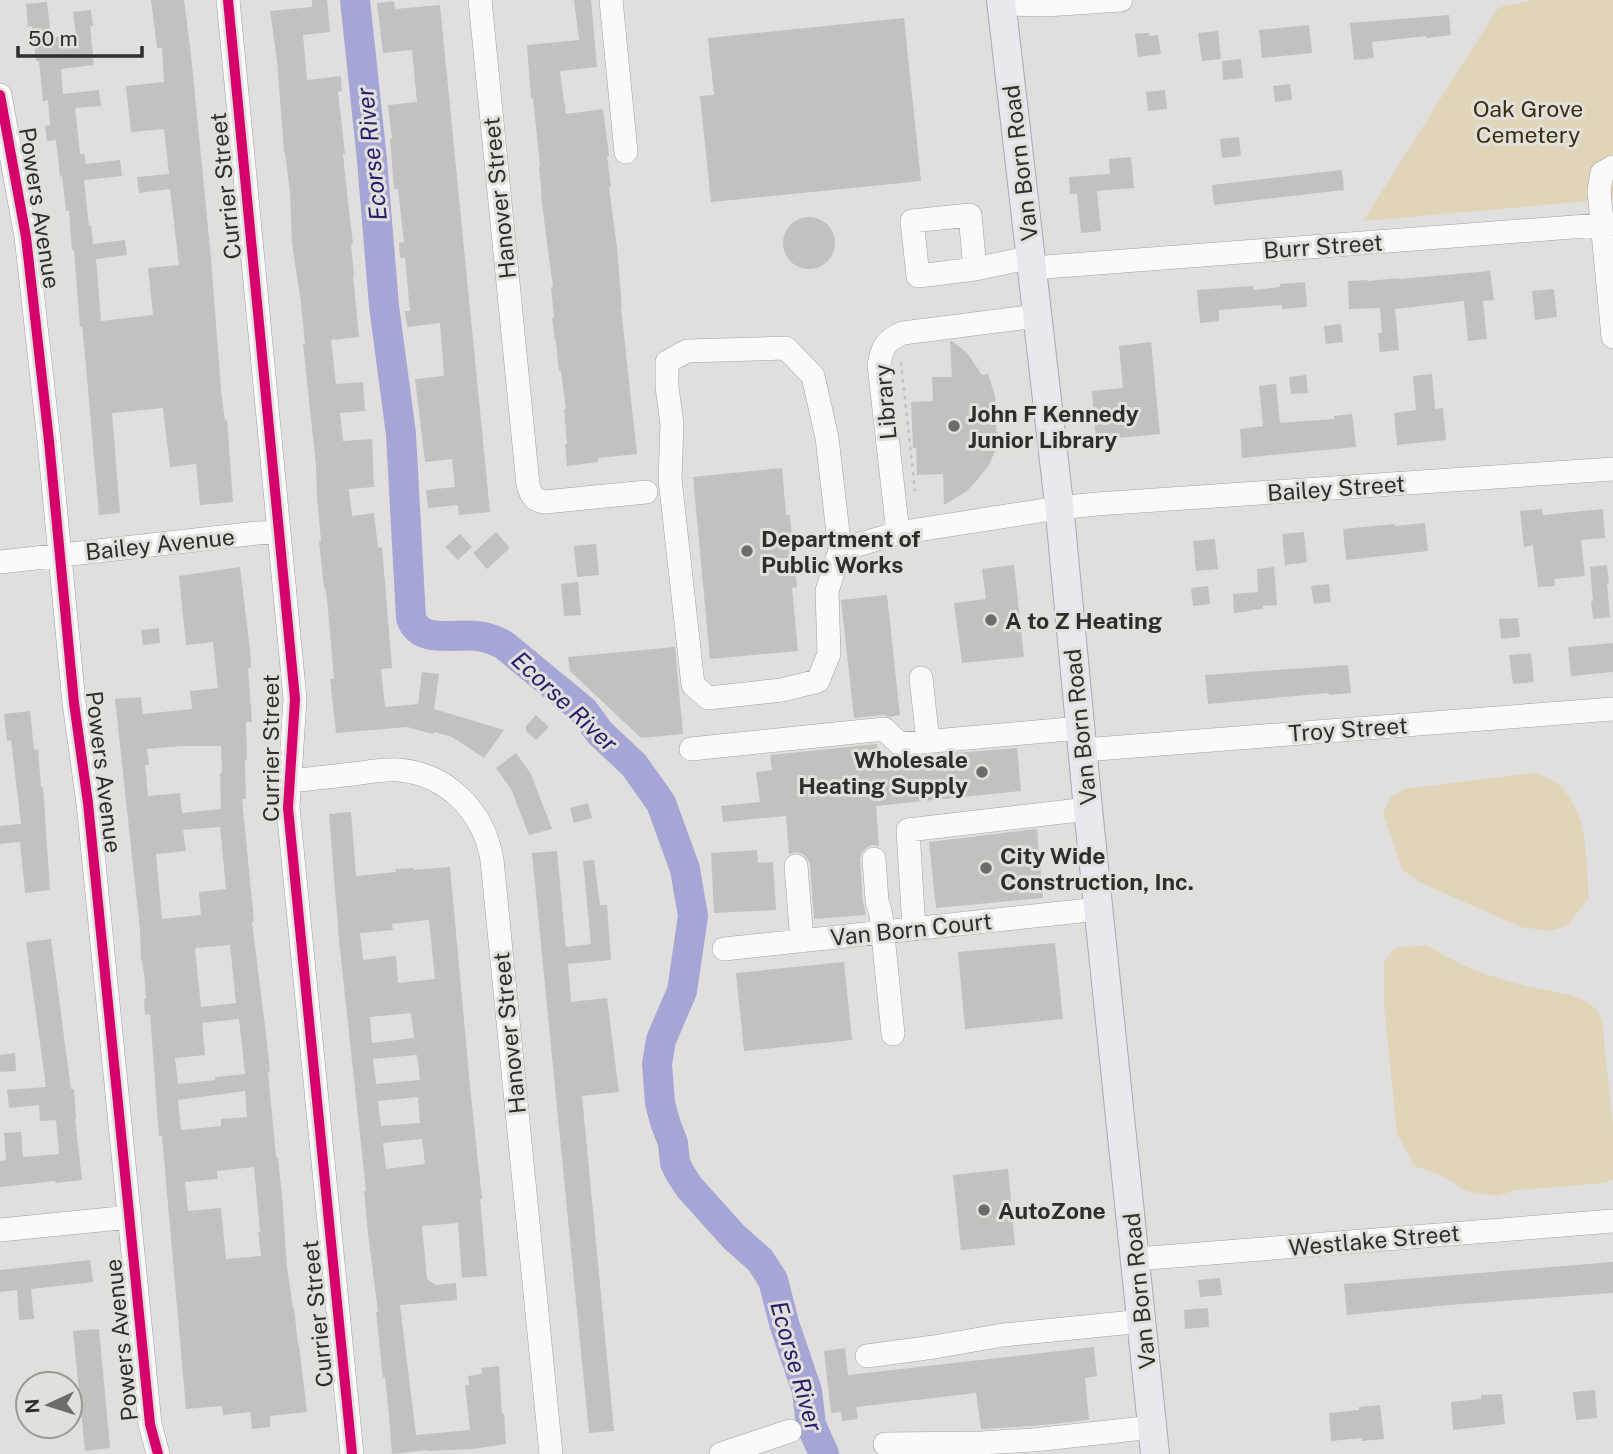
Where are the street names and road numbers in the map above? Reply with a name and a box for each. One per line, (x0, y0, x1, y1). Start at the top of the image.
street label: Van Born Road (997, 84, 1043, 242)
street label: Currier Street (204, 111, 246, 261)
street label: Hanover Street (477, 116, 521, 280)
street label: Powers Avenue (14, 125, 66, 291)
street label: Burr Street (1262, 228, 1384, 264)
street label: Library (868, 363, 902, 441)
street label: Bailey Street (1266, 470, 1406, 506)
street label: Bailey Avenue (84, 523, 236, 565)
street label: Van Born Road (1058, 648, 1102, 806)
street label: Currier Street (257, 674, 284, 822)
street label: Powers Avenue (81, 689, 127, 855)
street label: Troy Street (1287, 711, 1409, 747)
street label: Van Born Court (829, 907, 993, 951)
street label: Hanover Street (487, 951, 531, 1115)
street label: Van Born Road (1117, 1212, 1161, 1370)
street label: Westlake Street (1287, 1219, 1461, 1261)
street label: Currier Street (296, 1239, 338, 1389)
street label: Powers Avenue (99, 1257, 143, 1423)

